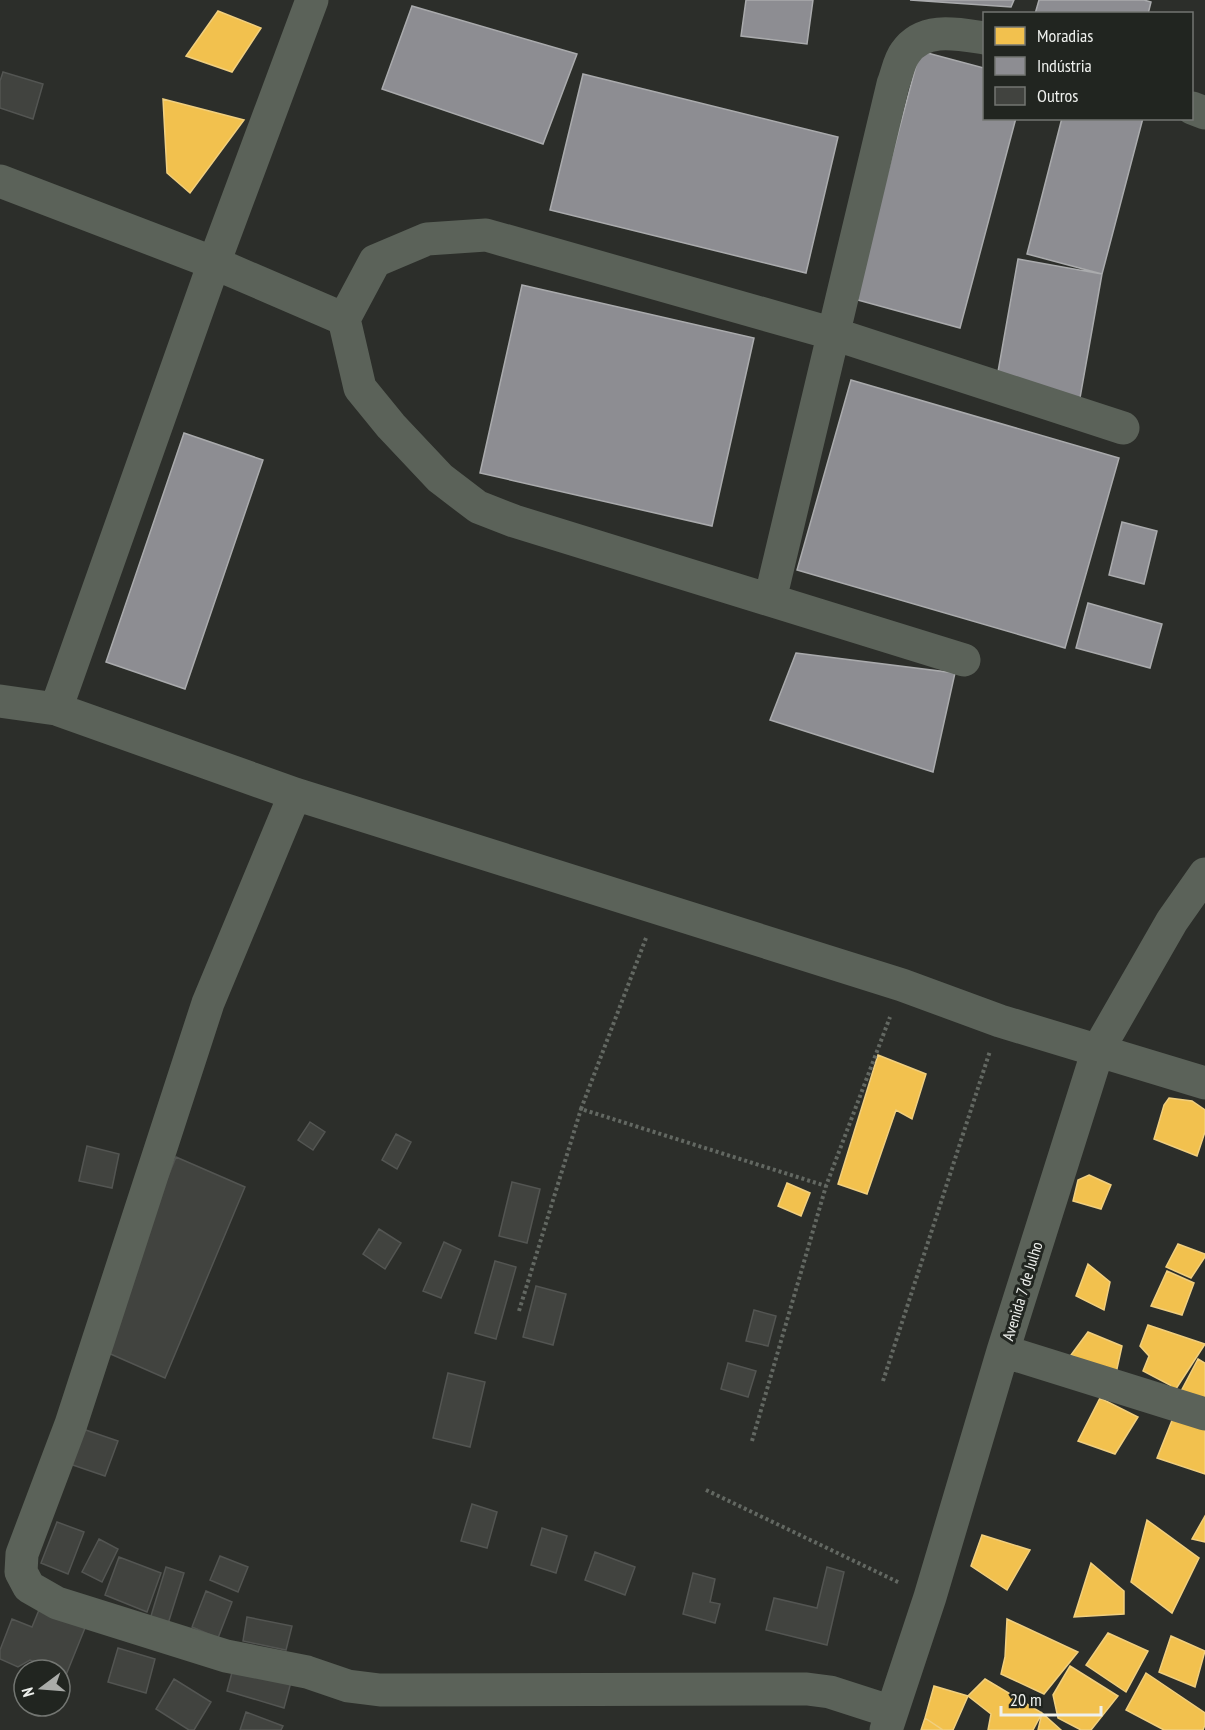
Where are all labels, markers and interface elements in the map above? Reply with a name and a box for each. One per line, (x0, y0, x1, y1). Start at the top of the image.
legend (983, 12, 1193, 120)
text: Moradias (1037, 24, 1093, 47)
text: Indústria (1037, 54, 1092, 77)
text: Outros (1037, 84, 1078, 107)
street label: Avenida 7 de Julho (997, 1239, 1047, 1343)
north arrow (12, 1658, 72, 1718)
scale bar (1001, 1679, 1102, 1717)
text: N (17, 1685, 38, 1699)
text: 20 m (1010, 1688, 1042, 1711)

